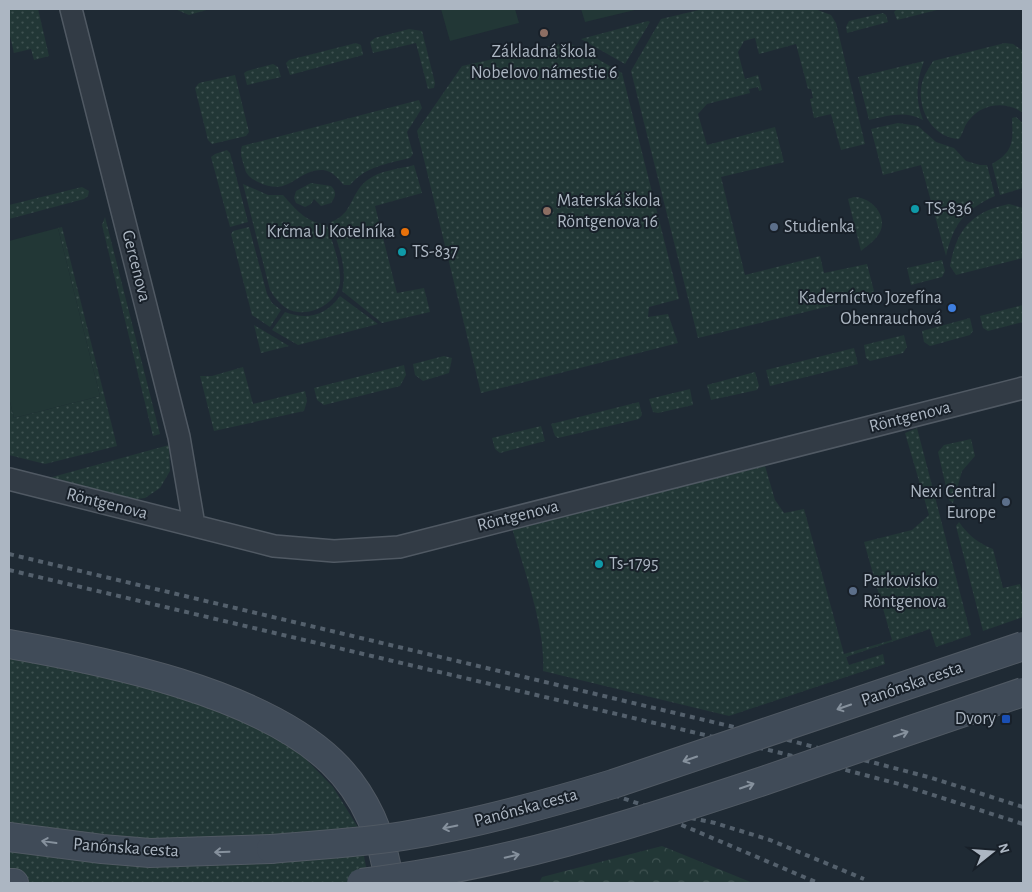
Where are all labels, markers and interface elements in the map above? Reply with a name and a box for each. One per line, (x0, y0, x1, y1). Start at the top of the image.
marker: Základná škola Nobelovo námestie 6 (538, 27, 550, 39)
place label: Základná škola Nobelovo námestie 6 (470, 43, 618, 82)
place label: Materská škola Röntgenova 16 (557, 192, 661, 231)
place label: TS-836 (925, 200, 972, 218)
marker: TS-836 (909, 203, 921, 215)
marker: Materská škola Röntgenova 16 (541, 205, 553, 217)
place label: Studienka (784, 218, 855, 236)
marker: Studienka (768, 221, 780, 233)
place label: Krčma U Kotelníka (267, 223, 395, 241)
marker: Krčma U Kotelníka (399, 226, 411, 238)
street label: Gercenova (118, 228, 154, 304)
place label: TS-837 (412, 243, 458, 261)
marker: TS-837 (396, 246, 408, 258)
place label: Kaderníctvo Jozefína Obenrauchová (798, 289, 942, 328)
marker: Kaderníctvo Jozefína Obenrauchová (946, 302, 958, 314)
street label: Röntgenova (867, 398, 953, 436)
place label: Nexi Central Europe (910, 483, 996, 522)
street label: Röntgenova (64, 485, 150, 523)
marker: Nexi Central Europe (1000, 496, 1012, 508)
street label: Röntgenova (475, 497, 561, 535)
place label: Ts-1795 (609, 555, 659, 573)
marker: Ts-1795 (593, 558, 605, 570)
place label: Parkovisko Röntgenova (863, 572, 946, 611)
marker: Parkovisko Röntgenova (847, 585, 859, 597)
street label: Panónska cesta (859, 658, 965, 710)
one-way arrow (837, 702, 853, 712)
place label: Dvory (955, 710, 996, 728)
marker: Dvory (1000, 713, 1012, 725)
one-way arrow (892, 729, 908, 738)
one-way arrow (683, 754, 699, 764)
one-way arrow (739, 781, 754, 790)
street label: Panónska cesta (472, 786, 580, 830)
one-way arrow (443, 823, 459, 832)
north arrow (967, 827, 1017, 877)
street label: Panónska cesta (72, 835, 180, 861)
one-way arrow (42, 837, 58, 847)
text: N (995, 842, 1012, 855)
one-way arrow (214, 847, 230, 857)
one-way arrow (503, 851, 519, 860)

